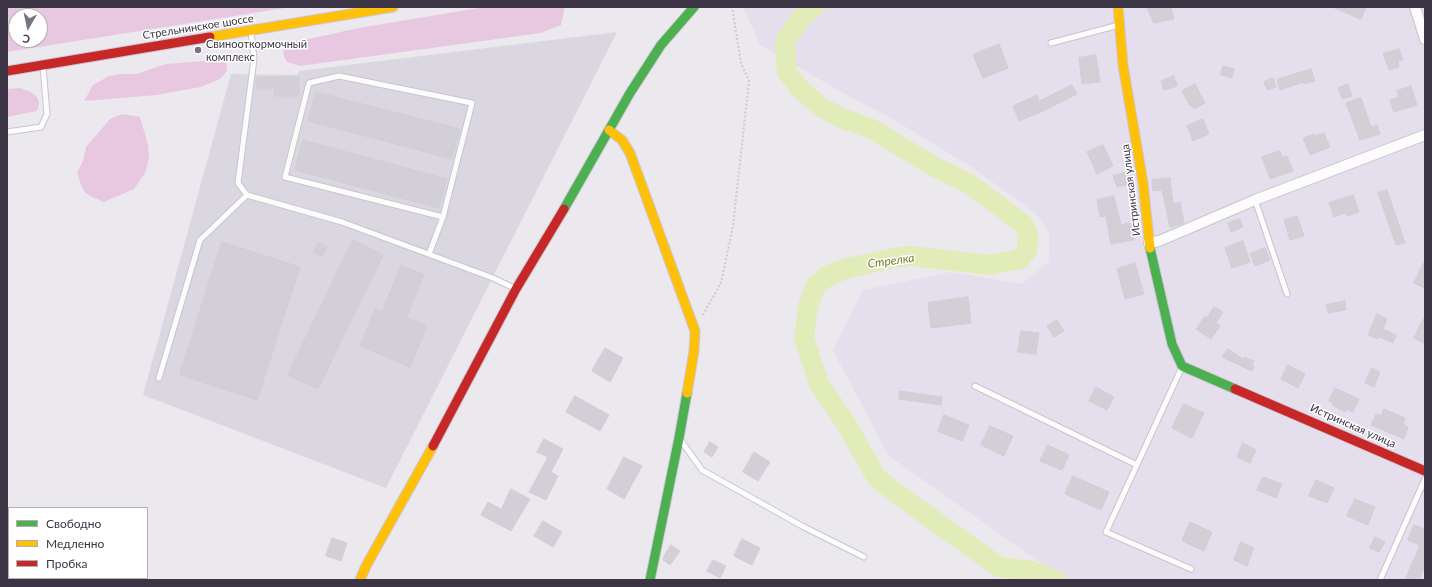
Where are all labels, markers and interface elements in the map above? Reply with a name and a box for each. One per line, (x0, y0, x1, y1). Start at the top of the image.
north arrow (8, 8, 48, 48)
street label: Стрельнинское шоссе (142, 12, 254, 42)
text: С (22, 32, 31, 46)
place label: Свинооткормочный комплекс (206, 37, 307, 63)
marker: Свинооткормочный комплекс (193, 45, 203, 55)
street label: Истринская улица (1119, 143, 1143, 237)
water label: Стрелка (867, 251, 915, 271)
street label: Истринская улица (1308, 401, 1398, 451)
legend (8, 507, 148, 579)
text: Свободно (46, 516, 101, 531)
text: Медленно (46, 536, 104, 551)
text: Пробка (46, 556, 87, 571)

